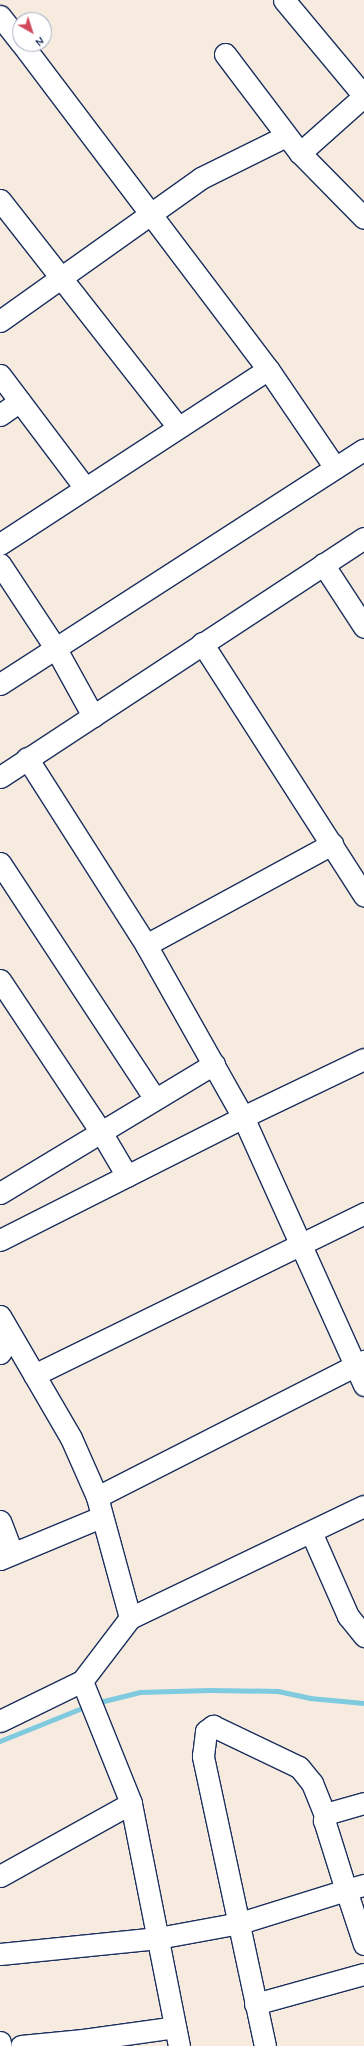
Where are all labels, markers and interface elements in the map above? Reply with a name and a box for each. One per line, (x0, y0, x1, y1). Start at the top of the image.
north arrow (12, 12, 52, 52)
text: N (32, 33, 46, 48)

